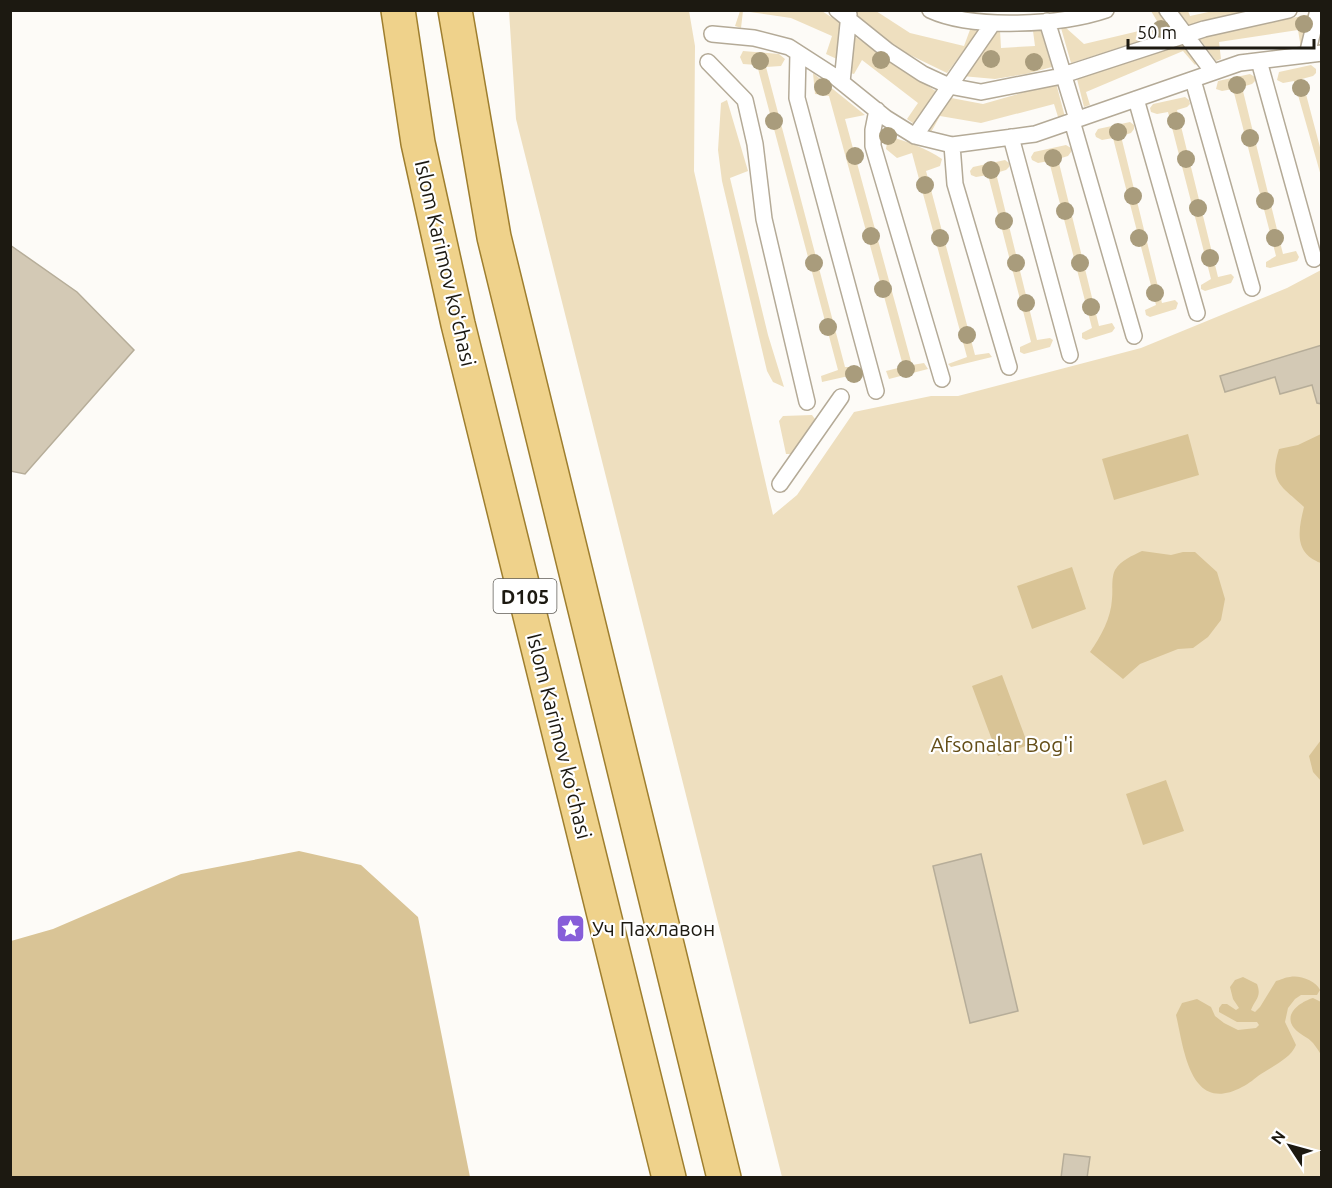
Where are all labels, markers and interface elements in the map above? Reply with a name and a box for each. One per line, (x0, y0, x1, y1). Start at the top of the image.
scale bar (1128, 12, 1314, 50)
text: 50 m (1137, 22, 1177, 42)
street label: Islom Karimov koʻchasi (411, 157, 481, 369)
road number: D105 (494, 579, 556, 613)
street label: Islom Karimov koʻchasi (523, 631, 597, 841)
park label: Afsonalar Bog'i (931, 732, 1073, 756)
place icon: Уч Пахлавон (555, 912, 587, 944)
place label: Уч Пахлавон (592, 916, 715, 940)
north arrow (1260, 1116, 1320, 1176)
text: N (1267, 1127, 1289, 1147)

